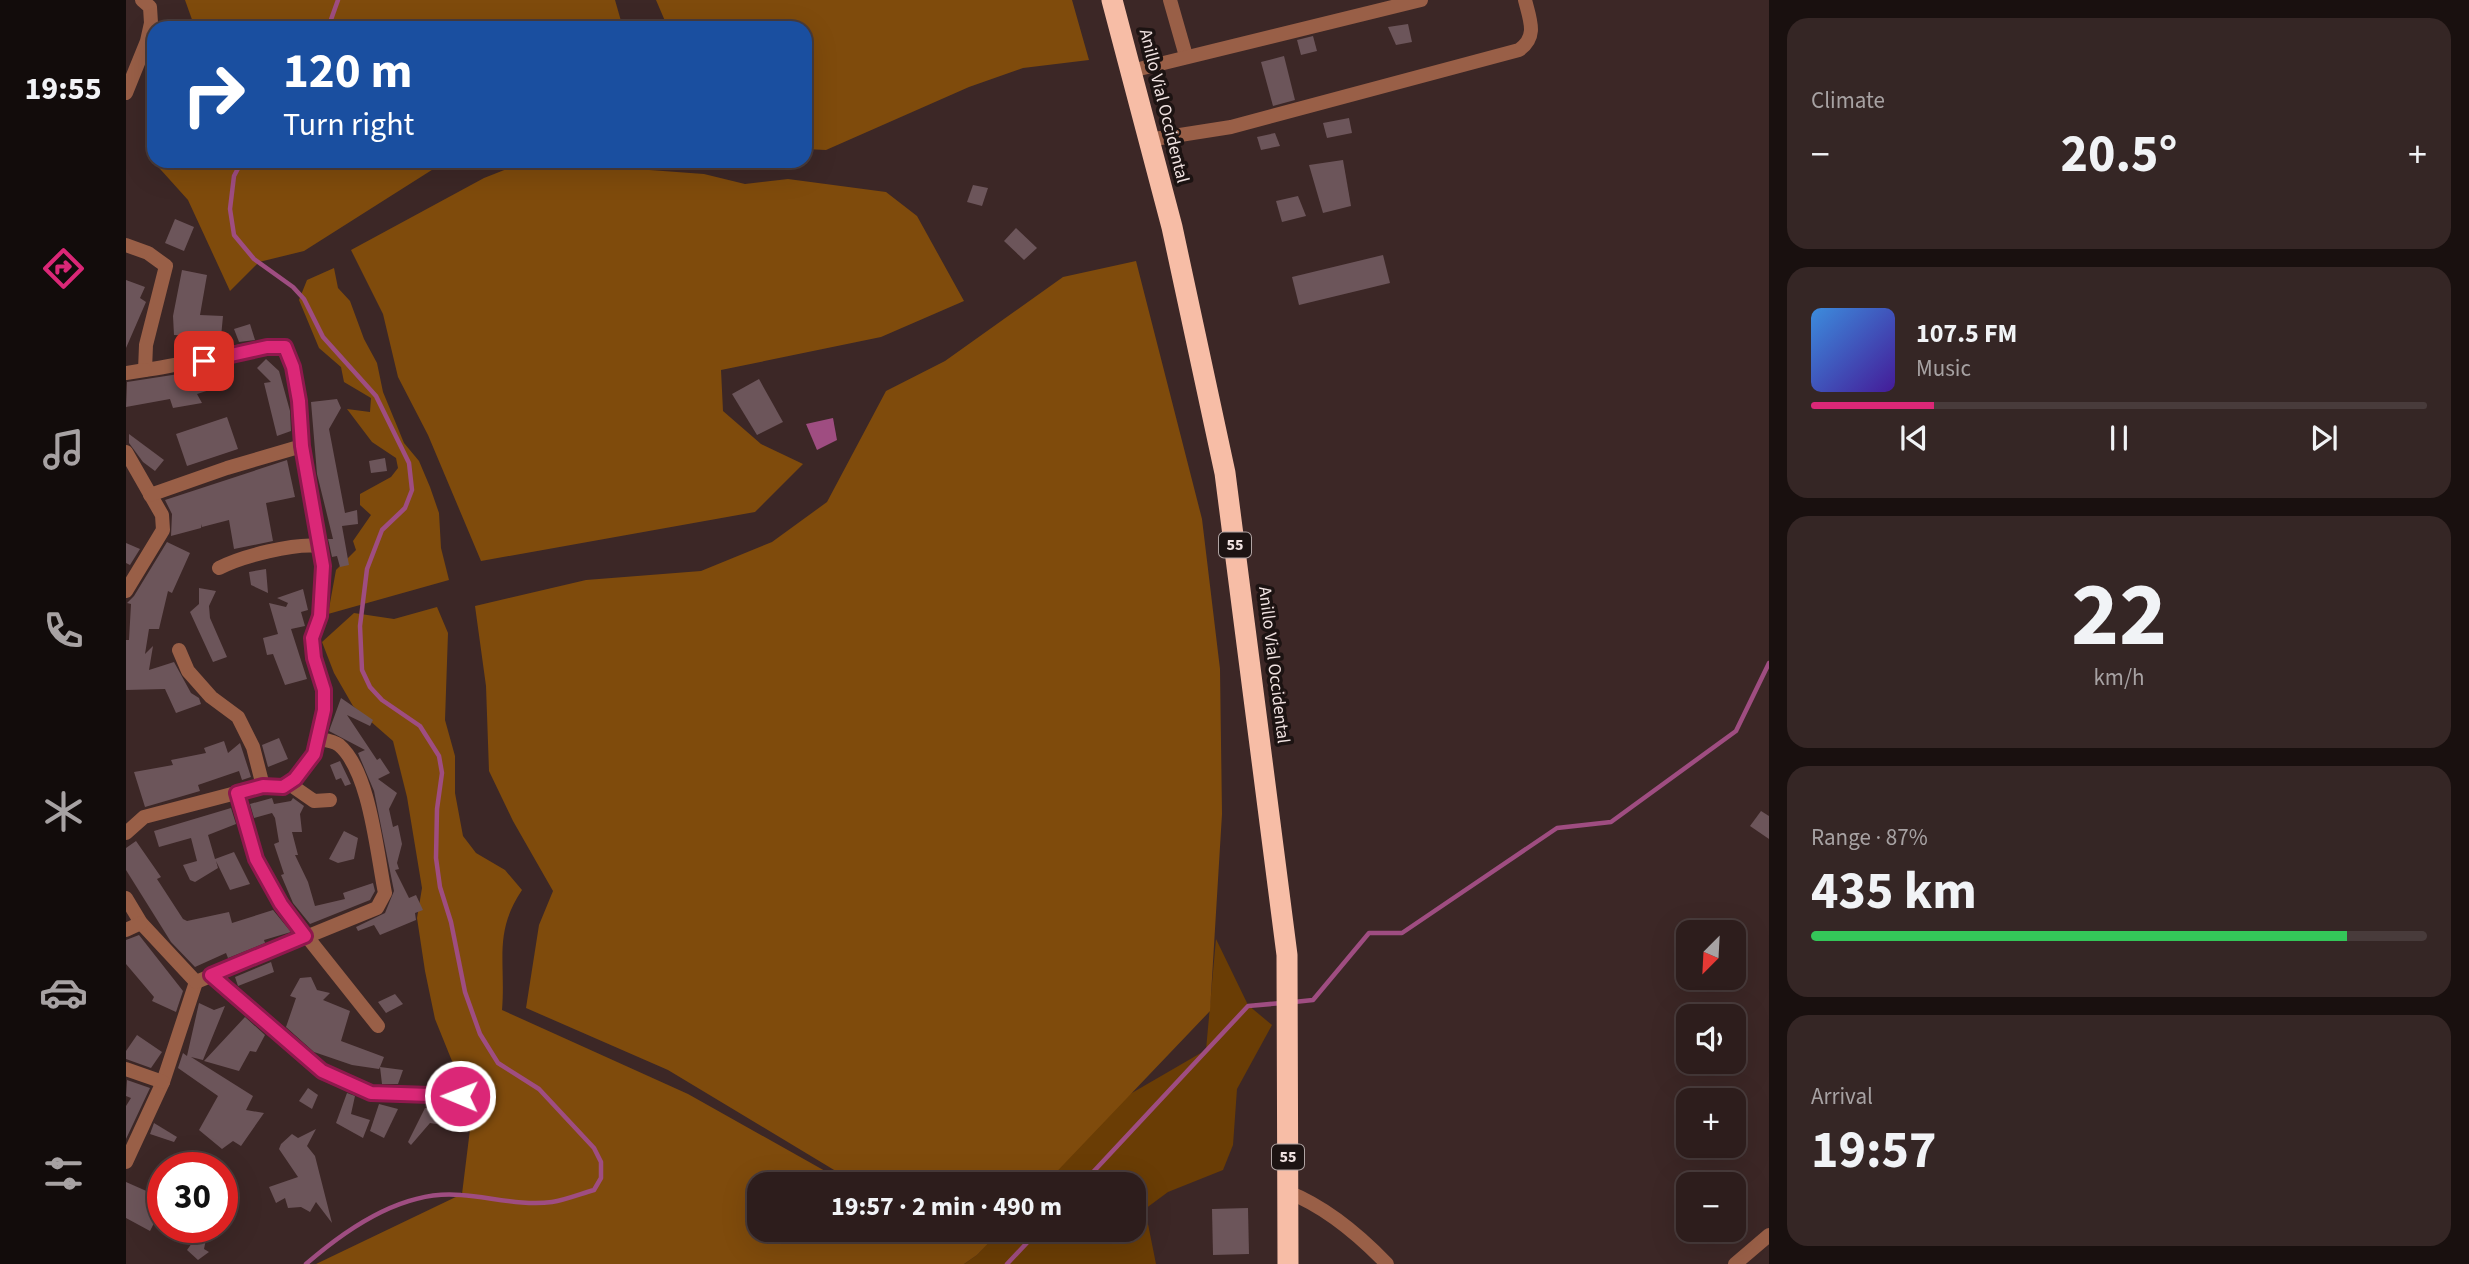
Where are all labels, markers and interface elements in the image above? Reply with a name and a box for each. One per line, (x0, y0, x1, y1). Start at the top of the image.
street label: Anillo Vial Occidental (1133, 26, 1195, 186)
text: 120 m (283, 37, 412, 107)
icon: right (168, 49, 259, 140)
text: 19:55 (24, 66, 102, 112)
text: Climate (1811, 84, 1885, 117)
text: Turn right (283, 102, 414, 148)
text: 20.5° (2061, 118, 2177, 192)
text: − (1811, 128, 1830, 182)
text: + (2408, 128, 2427, 182)
icon: directions (39, 244, 88, 293)
text: 107.5 FM (1916, 315, 2017, 352)
pin (174, 331, 234, 391)
icon: arrive (185, 342, 223, 380)
text: Music (1916, 352, 1971, 385)
icon: previous (1895, 419, 1933, 457)
icon: pause (2100, 419, 2138, 457)
icon: next (2305, 419, 2343, 457)
icon: music (39, 425, 88, 474)
road number: 55 (1219, 532, 1251, 558)
text: 22 (2071, 551, 2167, 680)
street label: Anillo Vial Occidental (1252, 585, 1296, 745)
icon: phone (39, 606, 88, 655)
text: km/h (2093, 661, 2145, 694)
icon: climate (39, 787, 88, 836)
text: Range · 87% (1811, 821, 1928, 854)
text: 435 km (1811, 855, 1977, 929)
north arrow (1676, 920, 1746, 990)
map controls (1676, 920, 1746, 1242)
icon: car (39, 968, 88, 1017)
button: sound (1676, 1004, 1746, 1074)
position arrow (423, 1059, 497, 1133)
text: Arrival (1811, 1080, 1873, 1113)
button: + (1676, 1088, 1746, 1158)
text: 19:57 (1811, 1114, 1936, 1188)
road number: 55 (1272, 1144, 1304, 1170)
icon: filters (39, 1149, 88, 1198)
speed limit sign: 30 (147, 1152, 238, 1243)
button: − (1676, 1172, 1746, 1242)
text: 19:57 · 2 min · 490 m (831, 1188, 1062, 1225)

